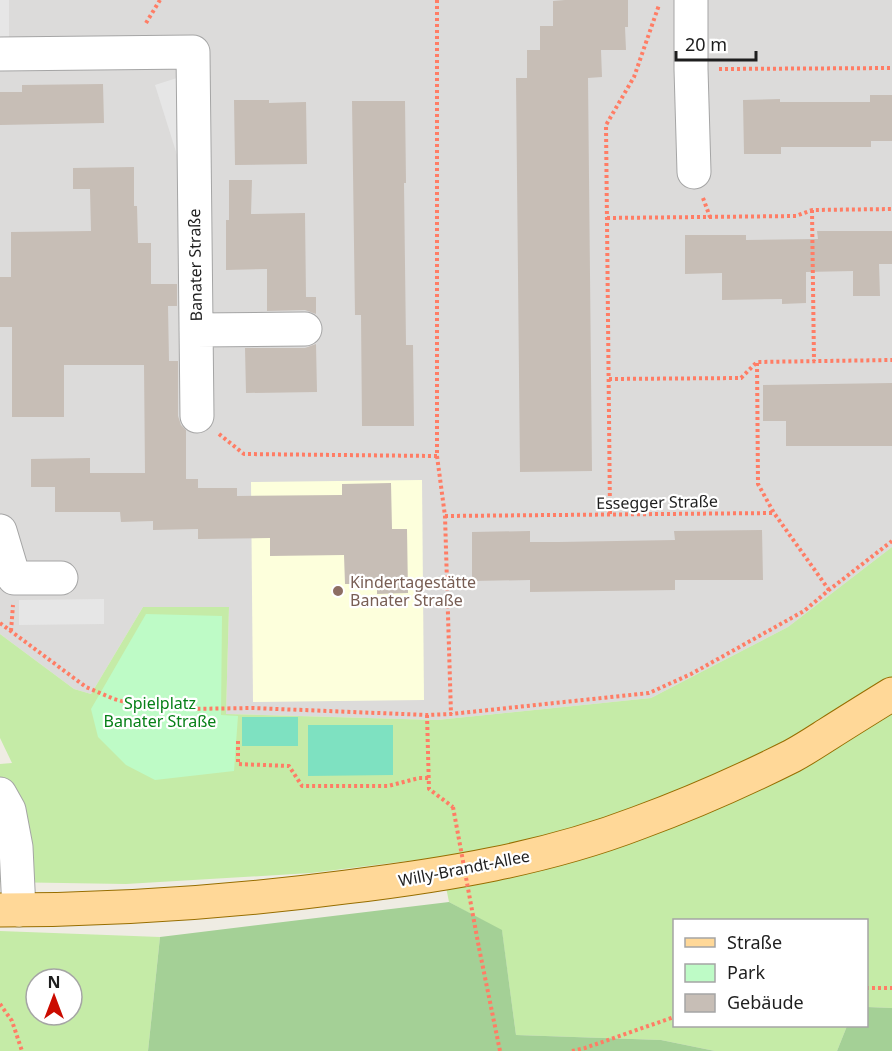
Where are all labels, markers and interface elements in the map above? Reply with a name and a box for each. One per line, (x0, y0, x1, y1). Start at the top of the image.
scale bar (676, 24, 756, 62)
text: 20 m (685, 32, 727, 56)
street label: Banater Straße (183, 208, 207, 322)
street label: Essegger Straße (596, 490, 718, 514)
place label: Kindertagestätte Banater Straße (350, 571, 476, 611)
marker: Kindertagestätte Banater Straße (331, 584, 345, 598)
park label: Spielplatz Banater Straße (104, 692, 216, 732)
street label: Willy-Brandt-Allee (396, 844, 532, 892)
legend (673, 919, 868, 1027)
text: Straße (727, 930, 782, 954)
text: Park (727, 960, 765, 984)
north arrow (24, 967, 84, 1027)
text: N (47, 971, 61, 993)
text: Gebäude (727, 990, 804, 1014)

